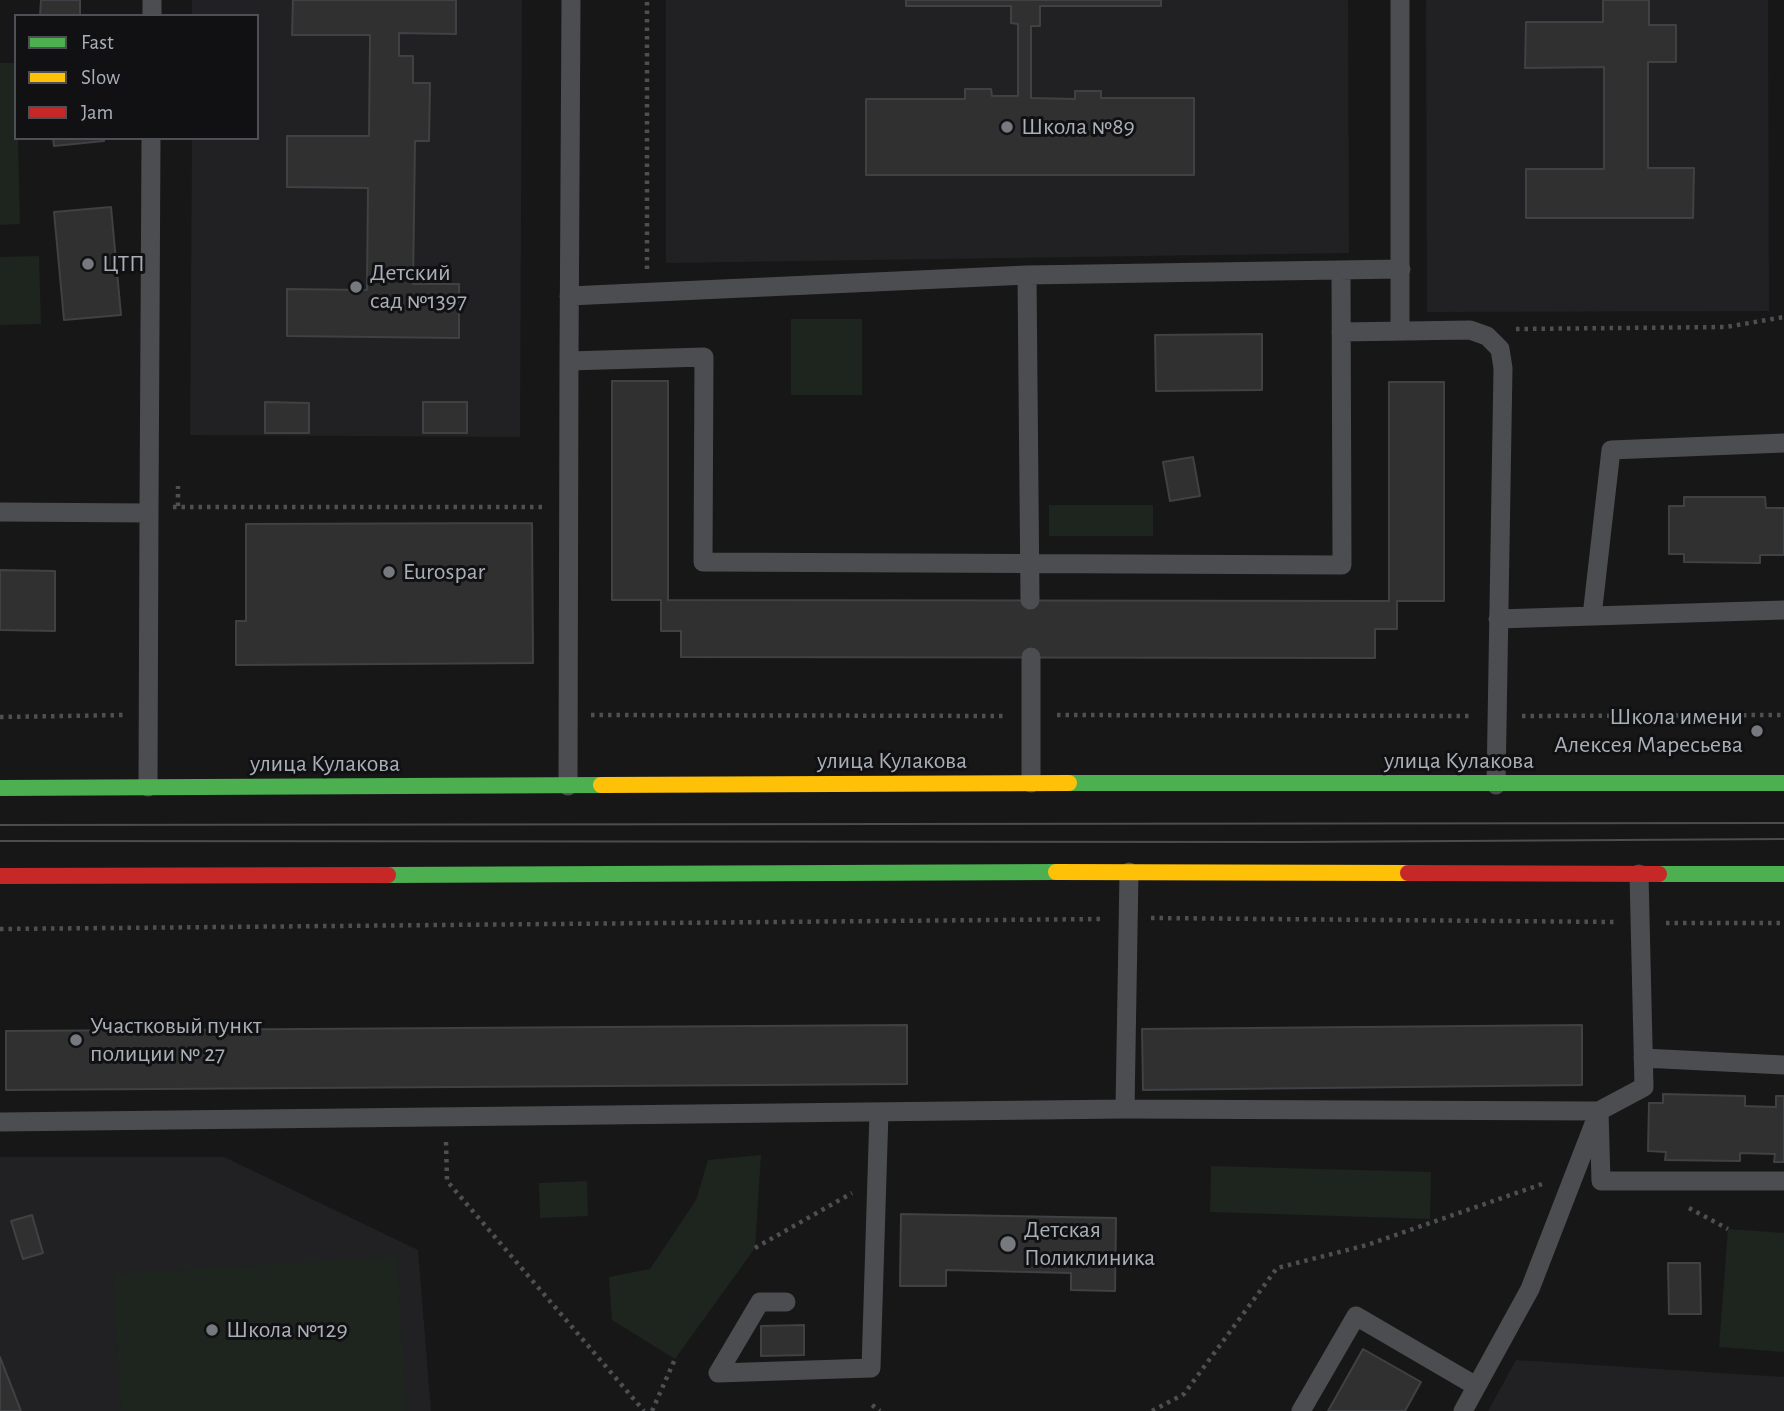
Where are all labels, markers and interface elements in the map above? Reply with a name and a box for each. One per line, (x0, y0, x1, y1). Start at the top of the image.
legend (14, 14, 259, 140)
text: Fast (81, 32, 114, 53)
text: Slow (81, 67, 120, 88)
text: Jam (81, 102, 113, 123)
place label: Школа №89 (1021, 113, 1135, 141)
marker: Школа №89 (999, 119, 1015, 135)
place label: ЦТП (102, 250, 145, 278)
marker: ЦТП (80, 256, 96, 272)
place label: Детский сад №1397 (370, 259, 467, 315)
marker: Детский сад №1397 (348, 279, 364, 295)
place label: Eurospar (403, 558, 485, 586)
marker: Eurospar (381, 564, 397, 580)
place label: Школа имени Алексея Маресьева (1554, 703, 1743, 759)
marker: Школа имени Алексея Маресьева (1749, 723, 1765, 739)
street label: улица Кулакова (817, 747, 967, 775)
street label: улица Кулакова (1384, 747, 1534, 775)
street label: улица Кулакова (250, 750, 400, 778)
place label: Участковый пункт полиции № 27 (90, 1012, 262, 1068)
marker: Участковый пункт полиции № 27 (68, 1032, 84, 1048)
place label: Детская Поликлиника (1024, 1216, 1155, 1272)
marker: Детская Поликлиника (998, 1234, 1018, 1254)
place label: Школа №129 (226, 1316, 348, 1344)
marker: Школа №129 (204, 1322, 220, 1338)

